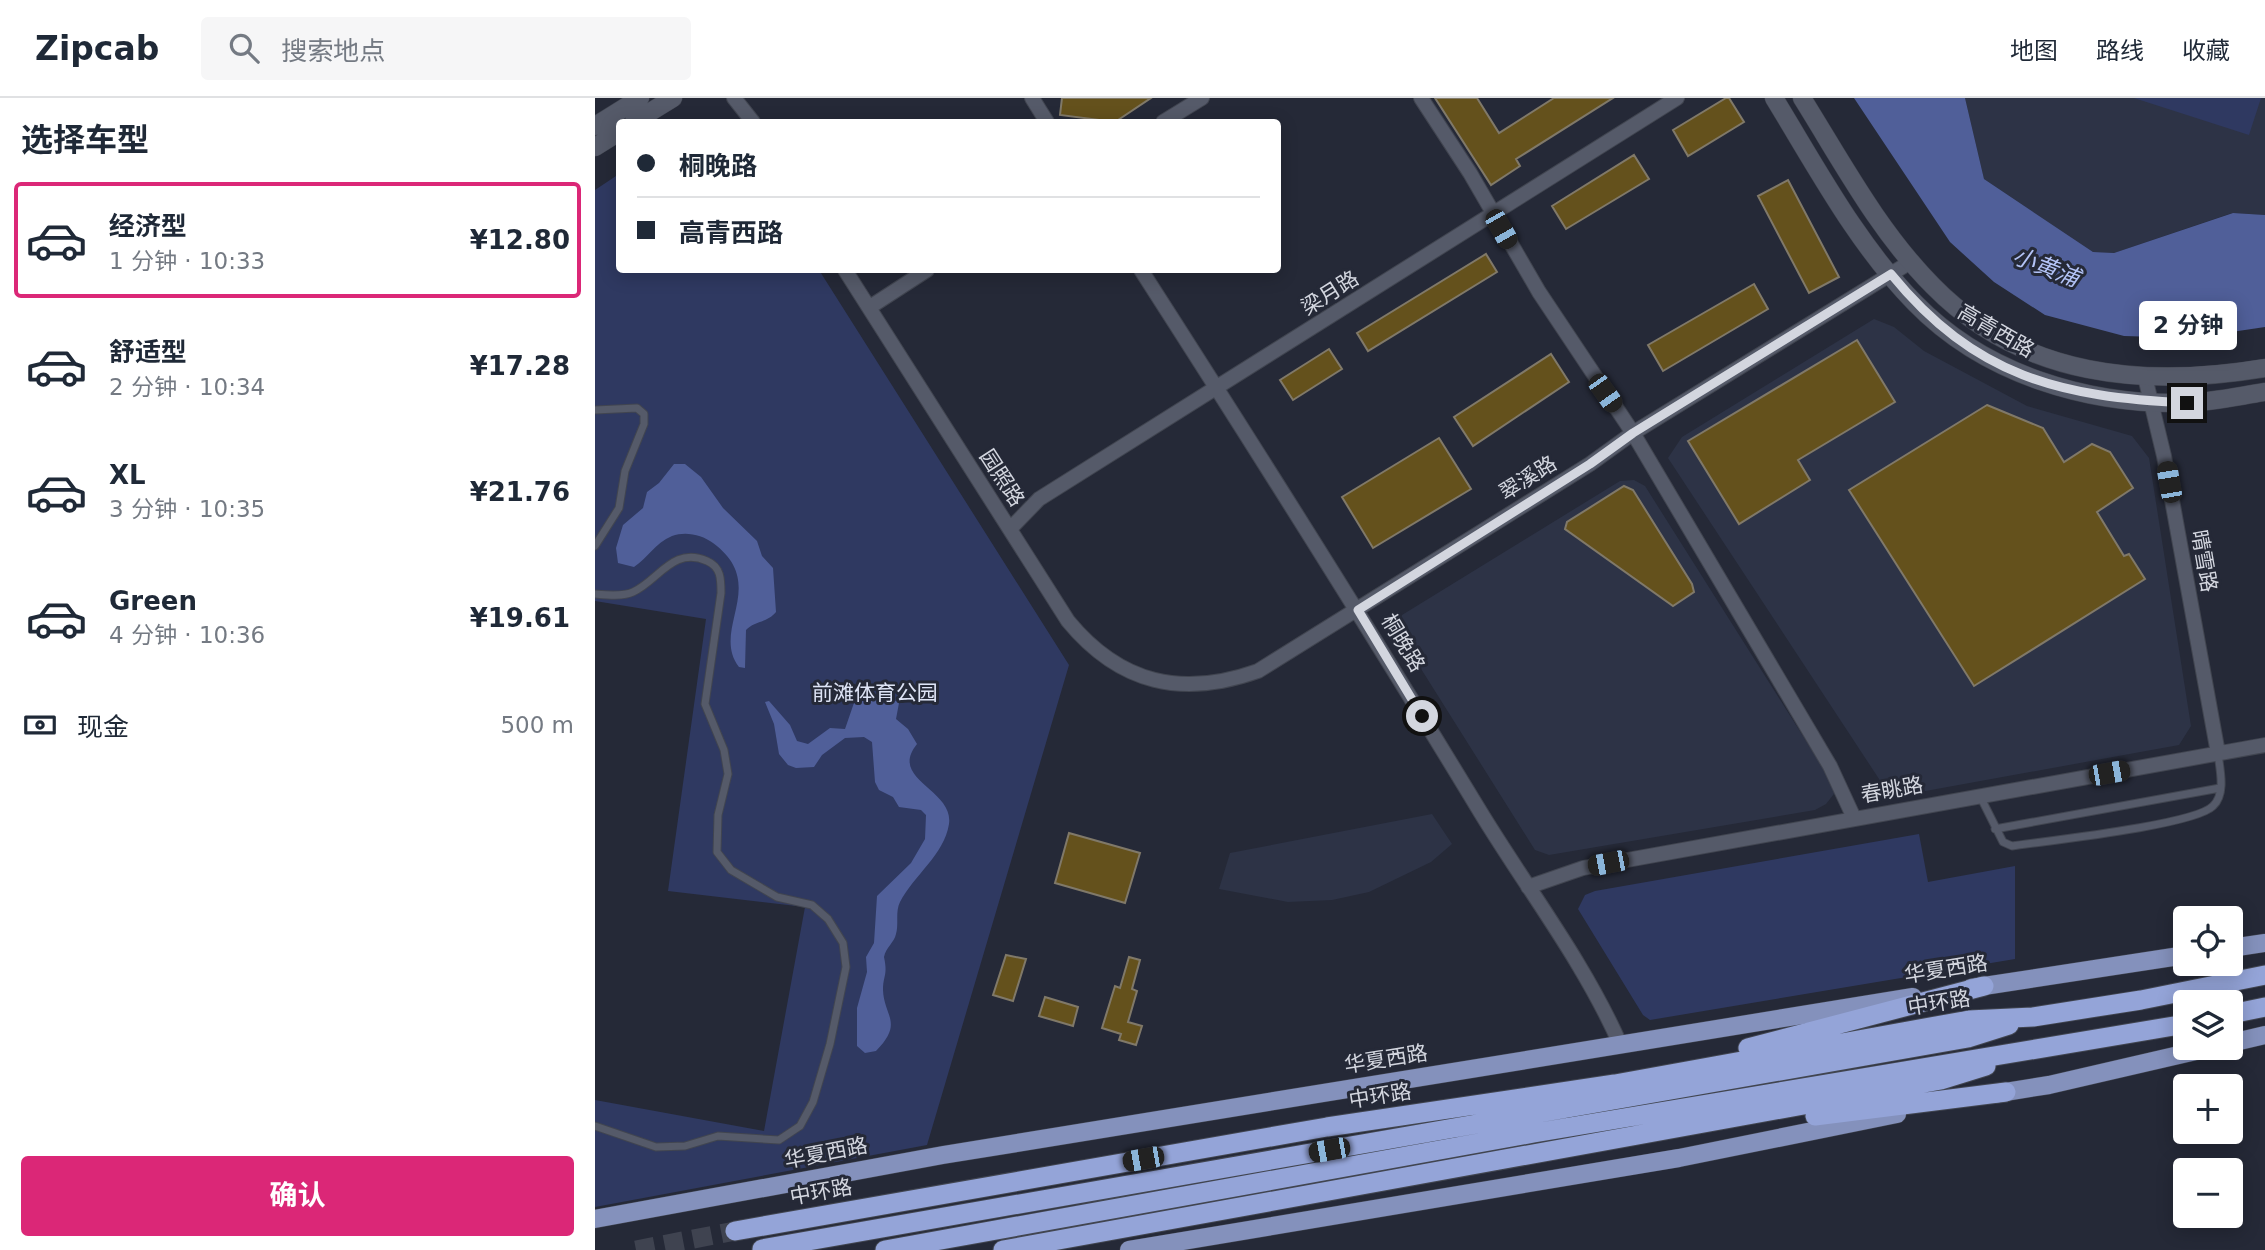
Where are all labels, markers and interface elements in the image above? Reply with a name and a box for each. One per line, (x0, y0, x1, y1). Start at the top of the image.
search box (201, 17, 691, 80)
text: Zipcab (35, 29, 159, 68)
icon: search (225, 29, 263, 67)
text: 搜索地点 (281, 36, 385, 66)
text: 地图 (2010, 37, 2058, 65)
text: 路线 (2096, 37, 2144, 65)
text: 收藏 (2182, 37, 2230, 65)
text: 选择车型 (21, 121, 149, 159)
text: 桐晚路 (679, 151, 757, 181)
car (1482, 206, 1521, 252)
icon: car (25, 209, 88, 272)
text: 经济型 (109, 211, 187, 241)
text: 高青西路 (679, 218, 783, 248)
text: ¥12.80 (470, 225, 570, 255)
water label: 小黄浦 (2009, 242, 2087, 293)
text: 1 分钟 · 10:33 (109, 248, 265, 274)
street label: 梁月路 (1297, 266, 1363, 320)
street label: 高青西路 (1954, 300, 2038, 362)
callout: 2 分钟 (2138, 302, 2236, 350)
text: 2 分钟 (2153, 312, 2223, 338)
icon: car (25, 335, 88, 398)
text: 舒适型 (109, 337, 187, 367)
text: ¥17.28 (470, 351, 570, 381)
car (1585, 370, 1626, 416)
text: 2 分钟 · 10:34 (109, 374, 265, 400)
route end (2171, 387, 2203, 419)
street label: 园照路 (975, 445, 1029, 511)
street label: 翠溪路 (1495, 451, 1561, 505)
car (2156, 459, 2183, 505)
text: XL (109, 460, 146, 490)
icon: car (25, 461, 88, 524)
text: ¥21.76 (470, 477, 570, 507)
text: 3 分钟 · 10:35 (109, 496, 265, 522)
street label: 晴雪路 (2187, 528, 2221, 594)
text: Green (109, 586, 197, 616)
icon: car (25, 587, 88, 650)
text: ¥19.61 (470, 603, 570, 633)
street label: 桐晚路 (1376, 610, 1430, 676)
text: 4 分钟 · 10:36 (109, 622, 265, 648)
park label: 前滩体育公园 (812, 681, 938, 705)
route start (1406, 700, 1438, 732)
icon: cash (21, 706, 59, 744)
text: 现金 (77, 712, 129, 742)
text: 500 m (500, 712, 574, 738)
car (2087, 759, 2132, 787)
street label: 春眺路 (1859, 773, 1925, 807)
car (1586, 849, 1631, 877)
map controls (2173, 906, 2243, 1228)
button: locate (2173, 906, 2243, 976)
street label: 华夏西路 (1903, 951, 1989, 987)
street label: 中环路 (1906, 986, 1972, 1020)
button: layers (2173, 990, 2243, 1060)
street label: 华夏西路 (1343, 1041, 1429, 1077)
button: + (2173, 1074, 2243, 1144)
street label: 中环路 (1347, 1079, 1413, 1113)
street label: 华夏西路 (782, 1133, 870, 1173)
car (1307, 1136, 1352, 1164)
car (1121, 1145, 1166, 1173)
button: 确认 (21, 1156, 574, 1236)
button: − (2173, 1158, 2243, 1228)
street label: 中环路 (788, 1175, 854, 1209)

